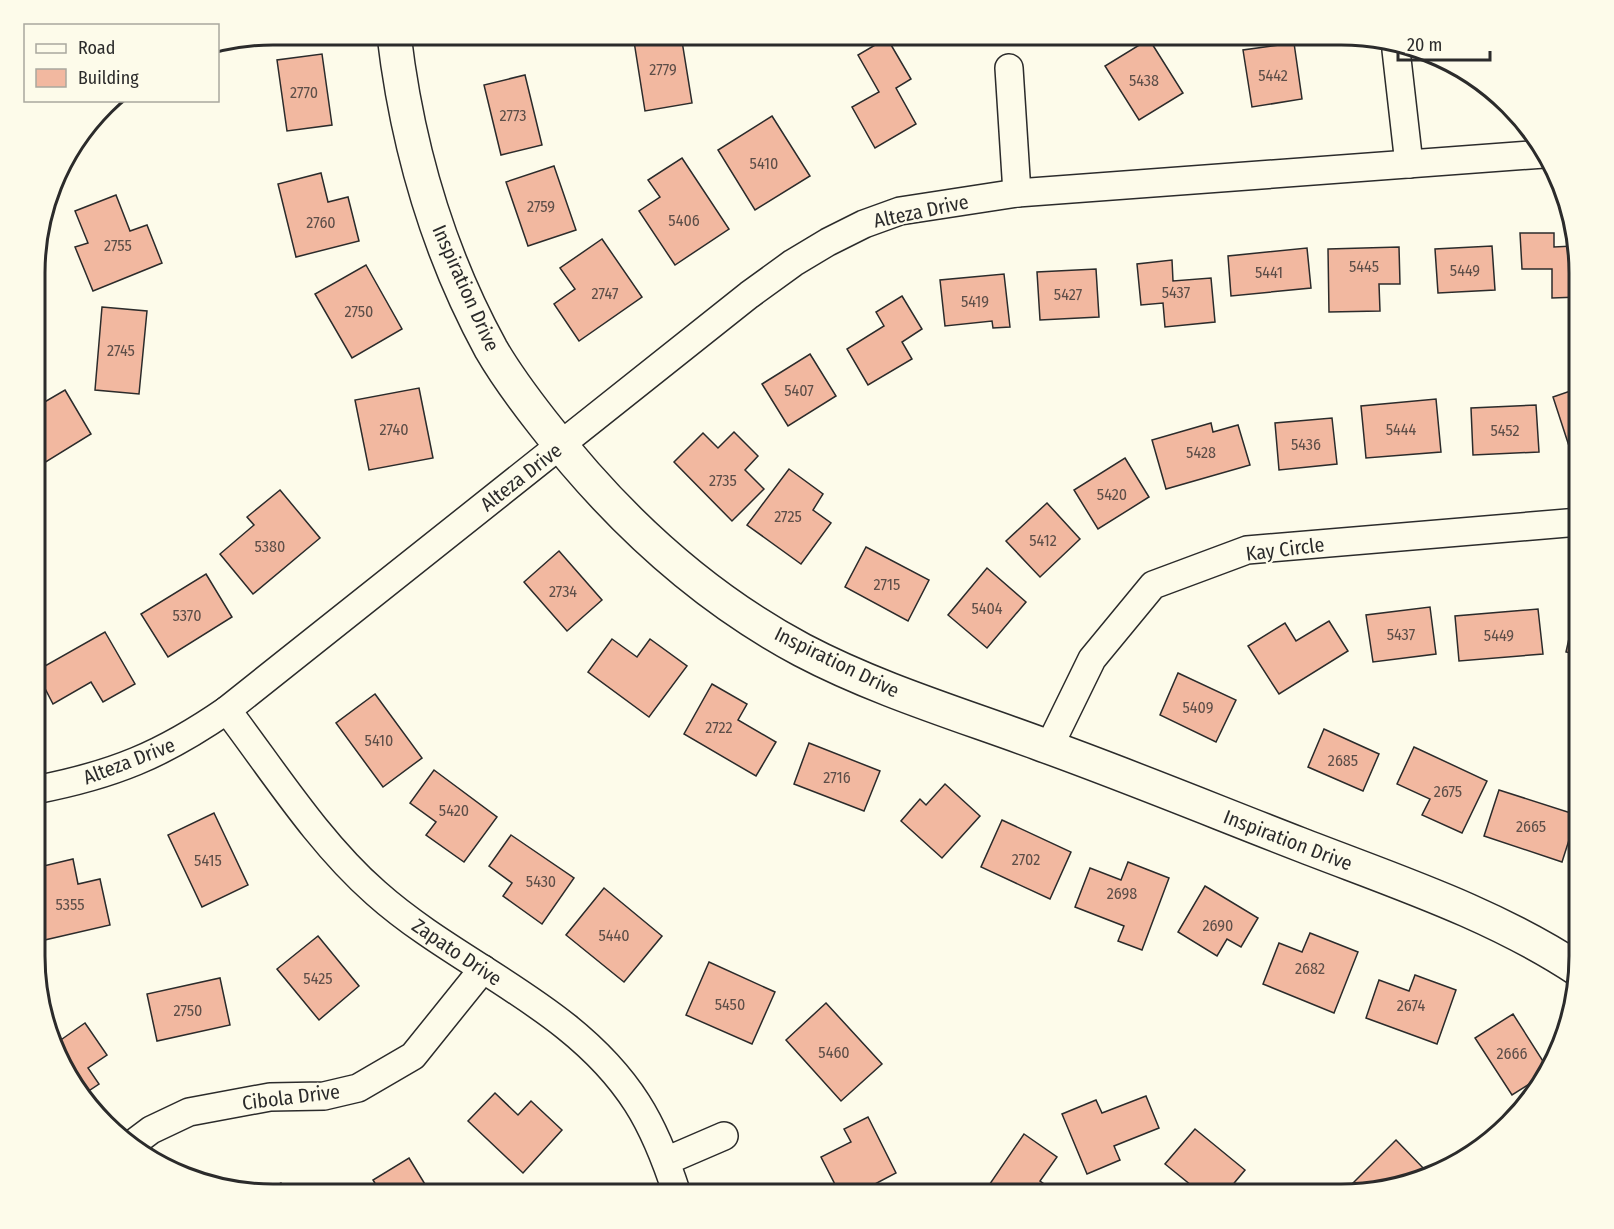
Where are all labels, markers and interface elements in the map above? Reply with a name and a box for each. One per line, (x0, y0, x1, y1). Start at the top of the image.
legend (24, 24, 219, 102)
scale bar (1398, 24, 1490, 62)
text: 20 m (1407, 34, 1442, 56)
text: Road (78, 37, 115, 59)
house number: 2779 (649, 60, 677, 79)
house number: 5442 (1258, 66, 1288, 85)
text: Building (78, 67, 139, 89)
house number: 5438 (1129, 71, 1159, 90)
house number: 2770 (290, 83, 318, 102)
house number: 2773 (499, 106, 527, 125)
house number: 5410 (750, 154, 778, 173)
street label: Alteza Drive (871, 189, 971, 233)
house number: 2759 (527, 197, 555, 216)
house number: 5406 (668, 211, 700, 230)
house number: 2760 (306, 213, 336, 232)
street label: Inspiration Drive (427, 221, 505, 355)
house number: 2755 (104, 236, 132, 255)
house number: 5445 (1349, 257, 1379, 276)
house number: 5449 (1450, 261, 1480, 280)
house number: 5441 (1255, 263, 1283, 282)
house number: 5437 (1162, 283, 1191, 302)
house number: 2747 (592, 284, 619, 303)
house number: 5427 (1054, 285, 1083, 304)
house number: 5419 (961, 292, 989, 311)
house number: 2750 (345, 302, 373, 321)
house number: 2745 (107, 341, 135, 360)
house number: 5407 (784, 381, 814, 400)
house number: 2740 (380, 420, 408, 439)
house number: 5444 (1386, 420, 1417, 439)
house number: 5452 (1490, 421, 1520, 440)
house number: 5436 (1291, 435, 1321, 454)
street label: Alteza Drive (476, 438, 566, 516)
house number: 5428 (1186, 443, 1216, 462)
house number: 2735 (709, 471, 737, 490)
house number: 5420 (1097, 485, 1127, 504)
house number: 2725 (774, 507, 802, 526)
house number: 5412 (1029, 531, 1057, 550)
street label: Kay Circle (1244, 532, 1326, 566)
house number: 5380 (255, 537, 285, 556)
house number: 2715 (874, 575, 900, 594)
house number: 2734 (549, 582, 577, 601)
house number: 5404 (971, 599, 1003, 618)
house number: 5370 (172, 606, 202, 625)
street label: Inspiration Drive (771, 621, 903, 703)
house number: 5437 (1387, 625, 1416, 644)
house number: 5449 (1484, 626, 1514, 645)
house number: 5409 (1182, 698, 1214, 717)
house number: 2722 (705, 718, 733, 737)
house number: 5410 (365, 731, 393, 750)
street label: Alteza Drive (80, 733, 178, 789)
house number: 2685 (1328, 751, 1358, 770)
house number: 2716 (823, 768, 851, 787)
house number: 2675 (1434, 782, 1462, 801)
house number: 5420 (439, 801, 469, 820)
street label: Inspiration Drive (1220, 804, 1356, 876)
house number: 2665 (1516, 817, 1546, 836)
house number: 2702 (1012, 850, 1040, 869)
house number: 5415 (194, 851, 222, 870)
house number: 5430 (526, 872, 556, 891)
house number: 2698 (1107, 884, 1137, 903)
house number: 5355 (55, 895, 85, 914)
street label: Zapato Drive (408, 913, 506, 991)
house number: 2690 (1203, 916, 1233, 935)
house number: 5440 (598, 926, 630, 945)
house number: 2682 (1295, 959, 1325, 978)
house number: 5425 (303, 969, 333, 988)
house number: 5450 (715, 995, 745, 1014)
house number: 2674 (1397, 996, 1425, 1015)
house number: 2750 (174, 1001, 202, 1020)
house number: 5460 (818, 1043, 850, 1062)
house number: 2666 (1497, 1044, 1527, 1063)
street label: Cibola Drive (241, 1079, 341, 1115)

